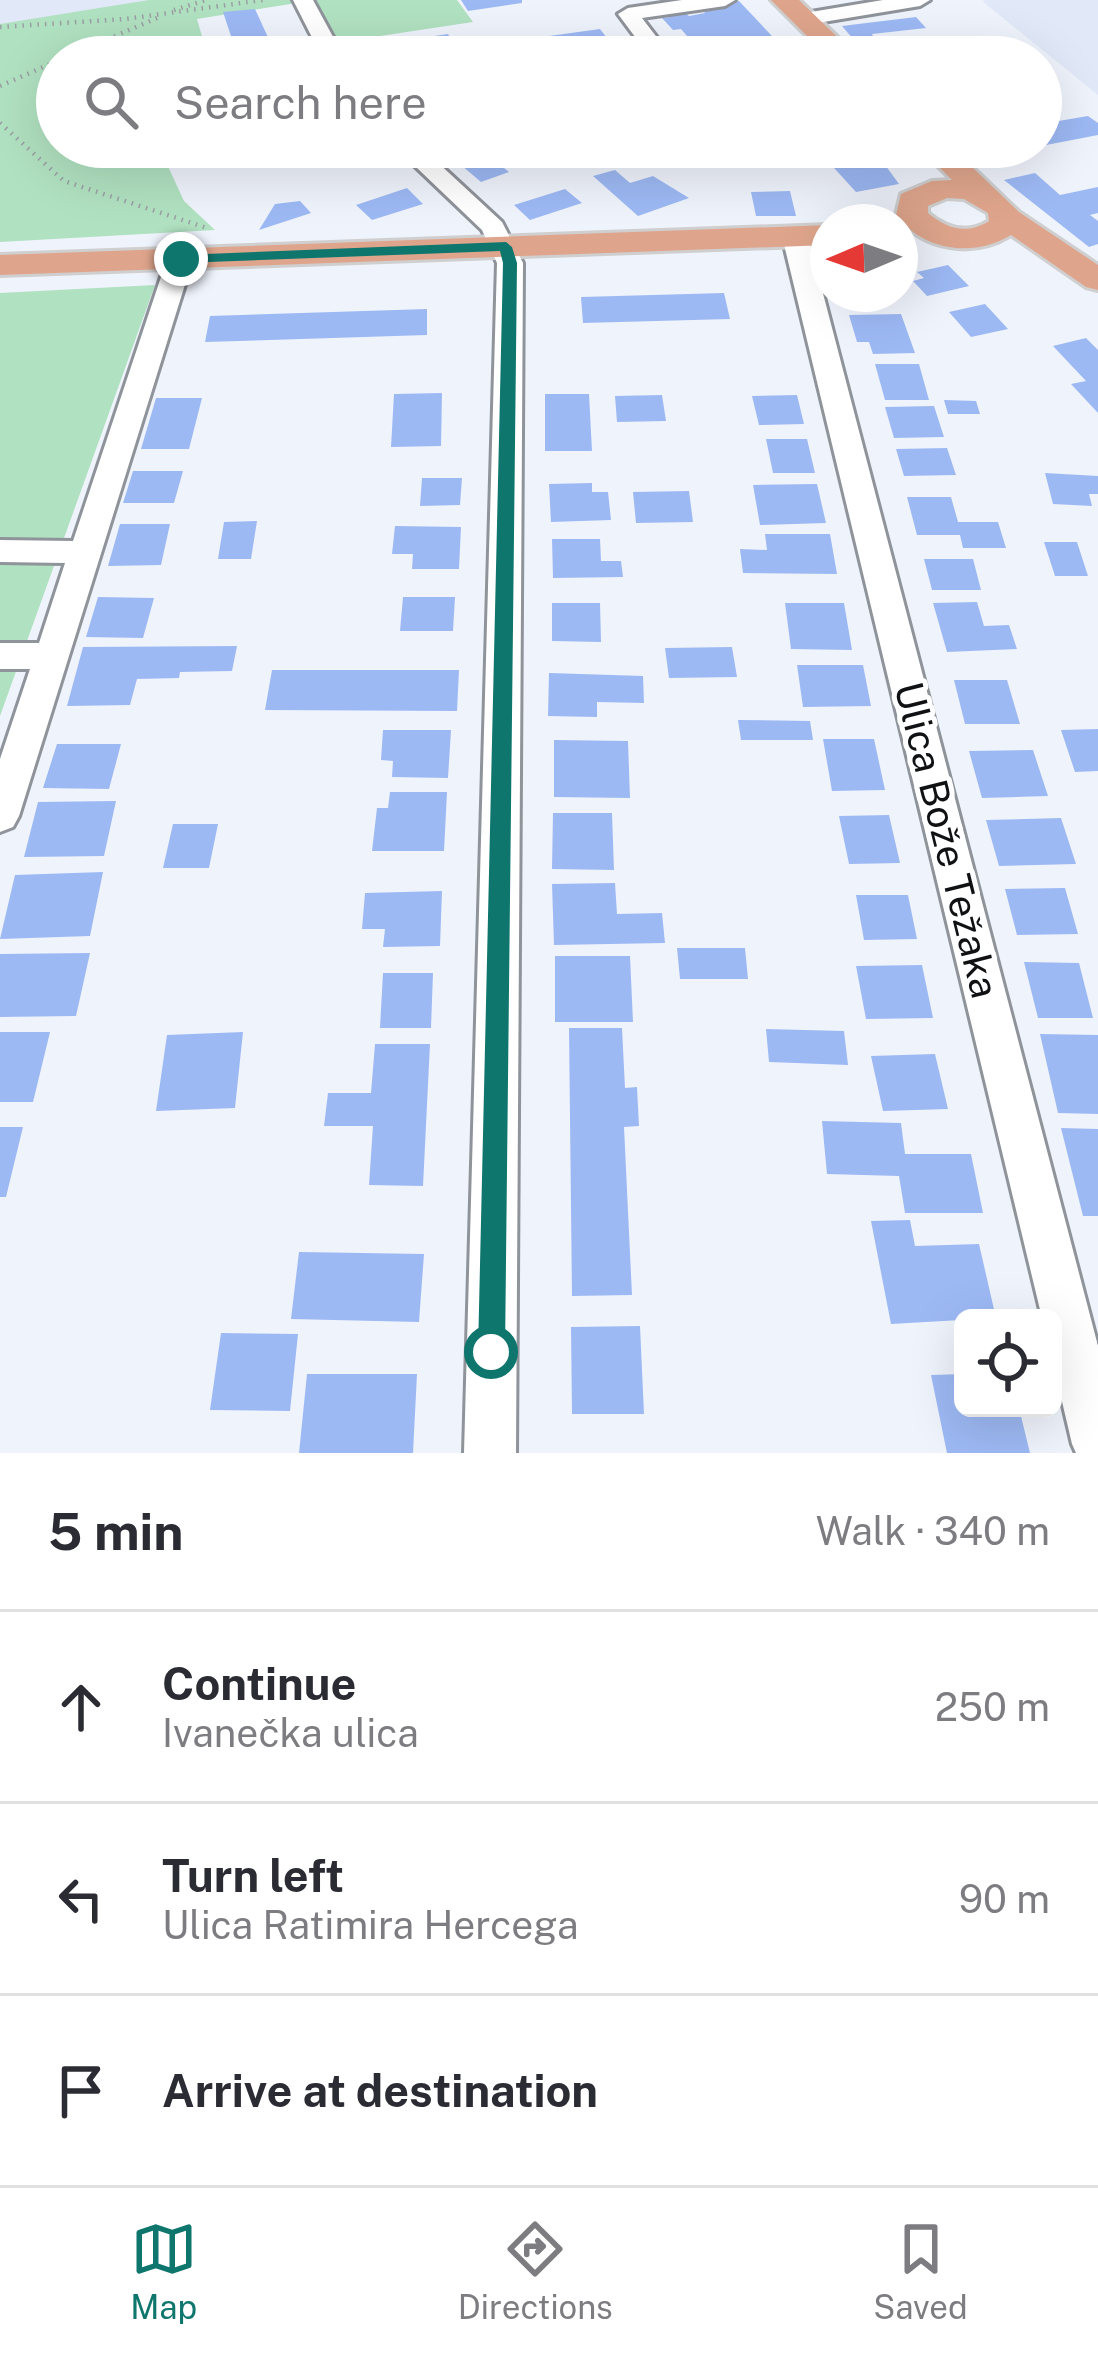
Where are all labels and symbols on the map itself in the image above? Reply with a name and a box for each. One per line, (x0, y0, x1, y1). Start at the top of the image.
north arrow (810, 204, 918, 312)
route end (154, 232, 208, 286)
street label: Ulica Bože Težaka (886, 677, 1008, 1003)
route start (464, 1325, 518, 1379)

